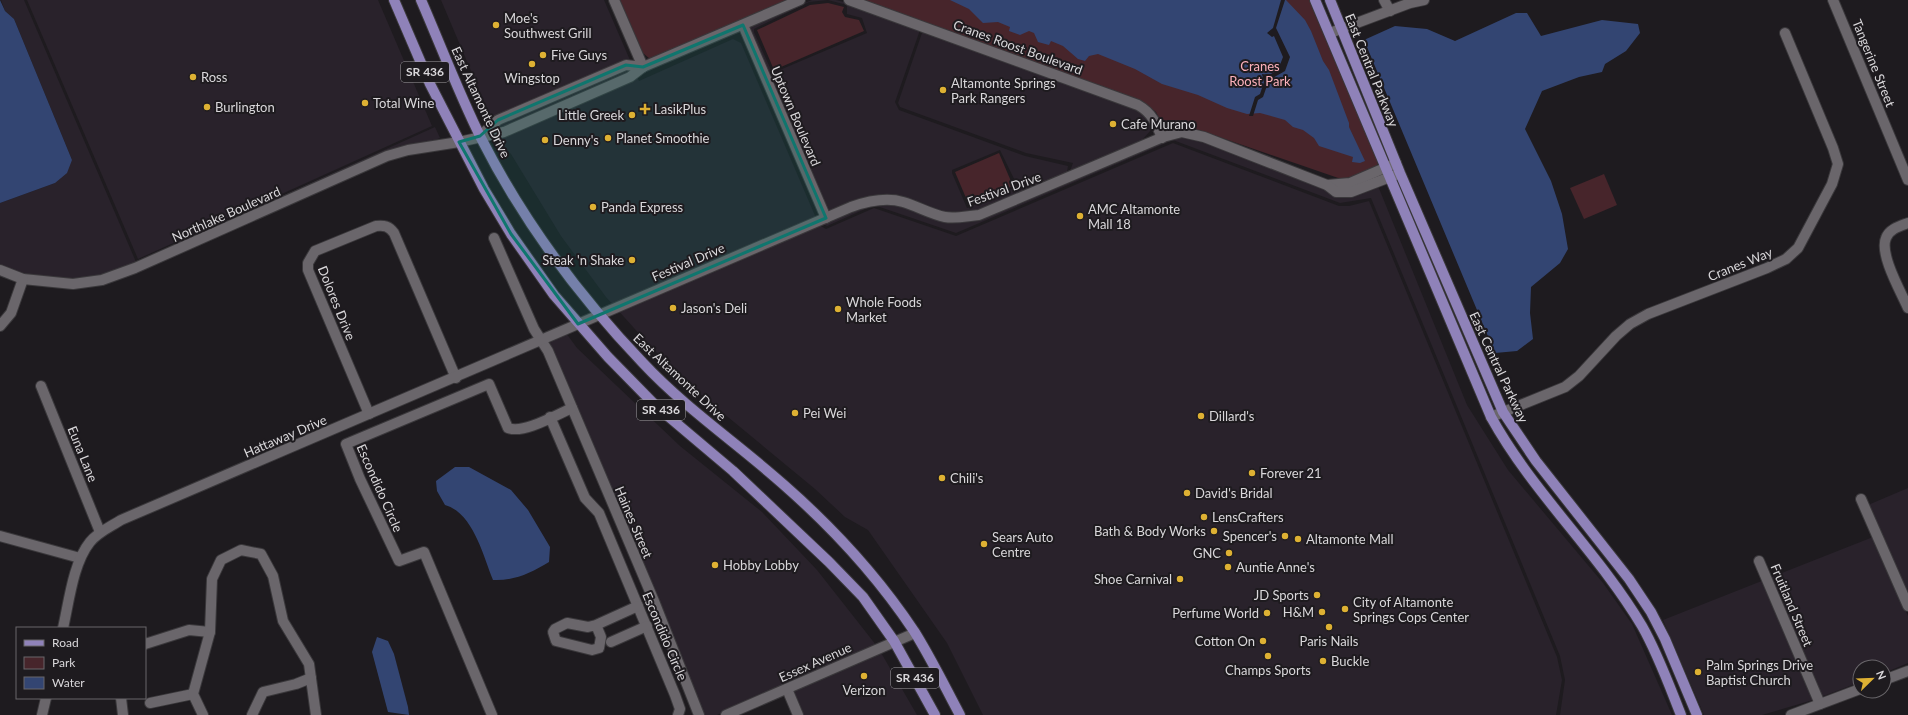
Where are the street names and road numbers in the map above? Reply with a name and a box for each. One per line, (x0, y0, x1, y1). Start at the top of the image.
street label: East Central Parkway (1342, 11, 1402, 129)
street label: Cranes Roost Boulevard (951, 16, 1085, 78)
street label: Tangerine Street (1849, 17, 1899, 109)
street label: East Altamonte Drive (448, 44, 514, 160)
road number: SR 436 (401, 62, 449, 82)
street label: Uptown Boulevard (768, 64, 824, 168)
street label: Festival Drive (965, 168, 1043, 210)
street label: Northlake Boulevard (169, 183, 283, 245)
street label: Festival Drive (649, 239, 727, 285)
street label: Cranes Way (1705, 244, 1775, 284)
street label: Dolores Drive (315, 263, 359, 343)
street label: East Central Parkway (1466, 309, 1532, 425)
street label: East Altamonte Drive (630, 330, 730, 424)
road number: SR 436 (637, 400, 685, 420)
street label: Hattaway Drive (241, 411, 329, 461)
street label: Euna Lane (65, 424, 101, 484)
street label: Escondido Circle (353, 442, 407, 535)
street label: Haines Street (612, 484, 656, 561)
street label: Fruitland Street (1767, 561, 1817, 649)
street label: Escondido Circle (639, 589, 691, 683)
street label: Essex Avenue (776, 639, 854, 685)
road number: SR 436 (891, 668, 939, 688)

